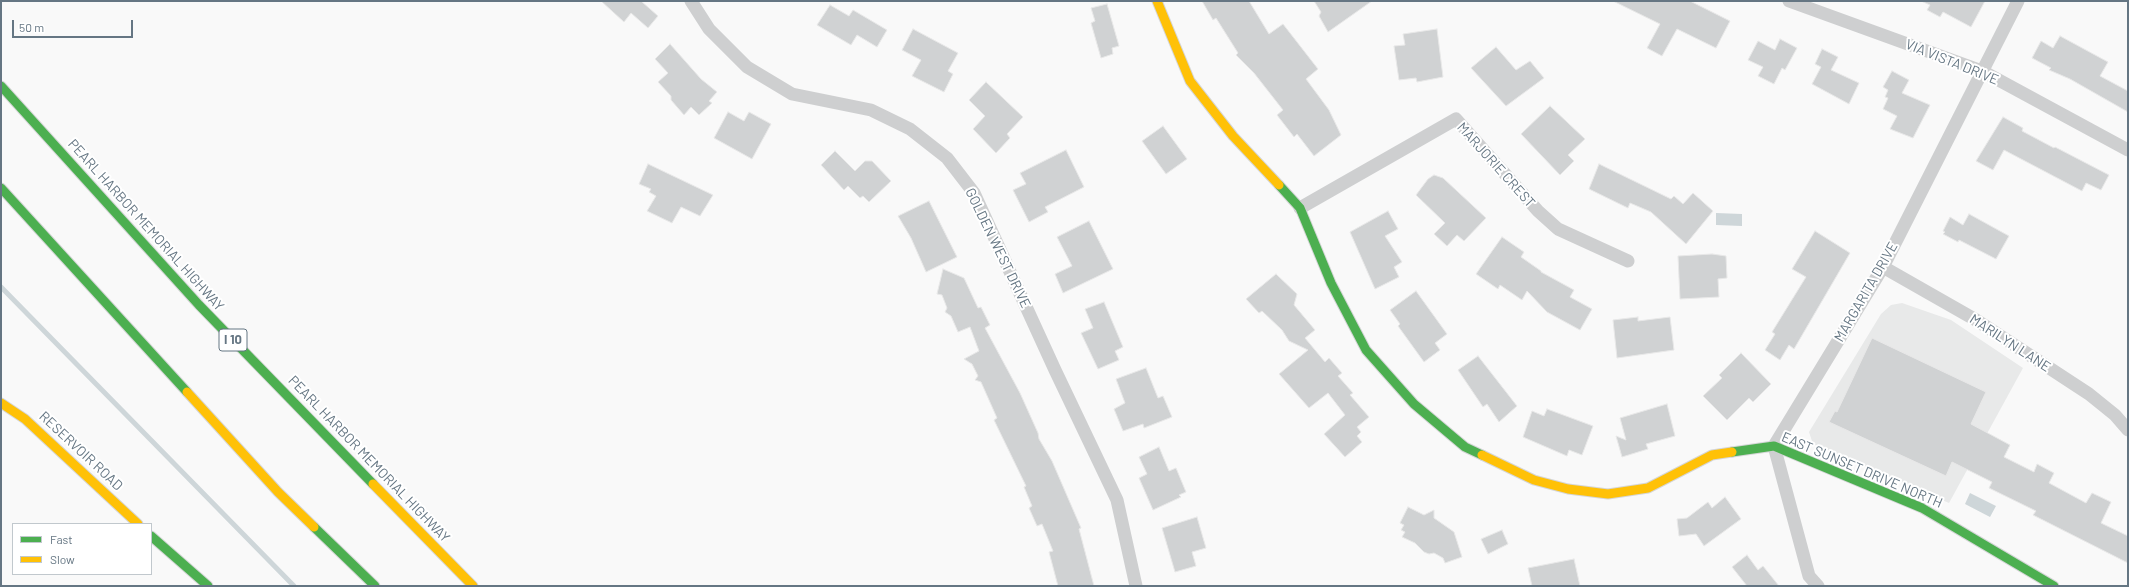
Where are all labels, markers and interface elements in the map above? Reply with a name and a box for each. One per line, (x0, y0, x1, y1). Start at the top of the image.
scale bar (14, 12, 135, 38)
text: 50 m (19, 20, 44, 34)
street label: VIA VISTA DRIVE (1903, 36, 2001, 88)
street label: MARJORIE CREST (1453, 119, 1539, 211)
street label: PEARL HARBOR MEMORIAL HIGHWAY (64, 136, 228, 314)
street label: GOLDEN WEST DRIVE (962, 185, 1034, 311)
street label: MARGARITA DRIVE (1831, 239, 1901, 345)
street label: MARILYN LANE (1966, 311, 2054, 375)
road number: I 10 (219, 329, 247, 351)
street label: PEARL HARBOR MEMORIAL HIGHWAY (285, 372, 453, 546)
street label: RESERVOIR ROAD (36, 408, 126, 494)
street label: EAST SUNSET DRIVE NORTH (1779, 428, 1945, 512)
legend (12, 523, 152, 575)
text: Fast (50, 532, 73, 546)
text: Slow (50, 552, 75, 566)

